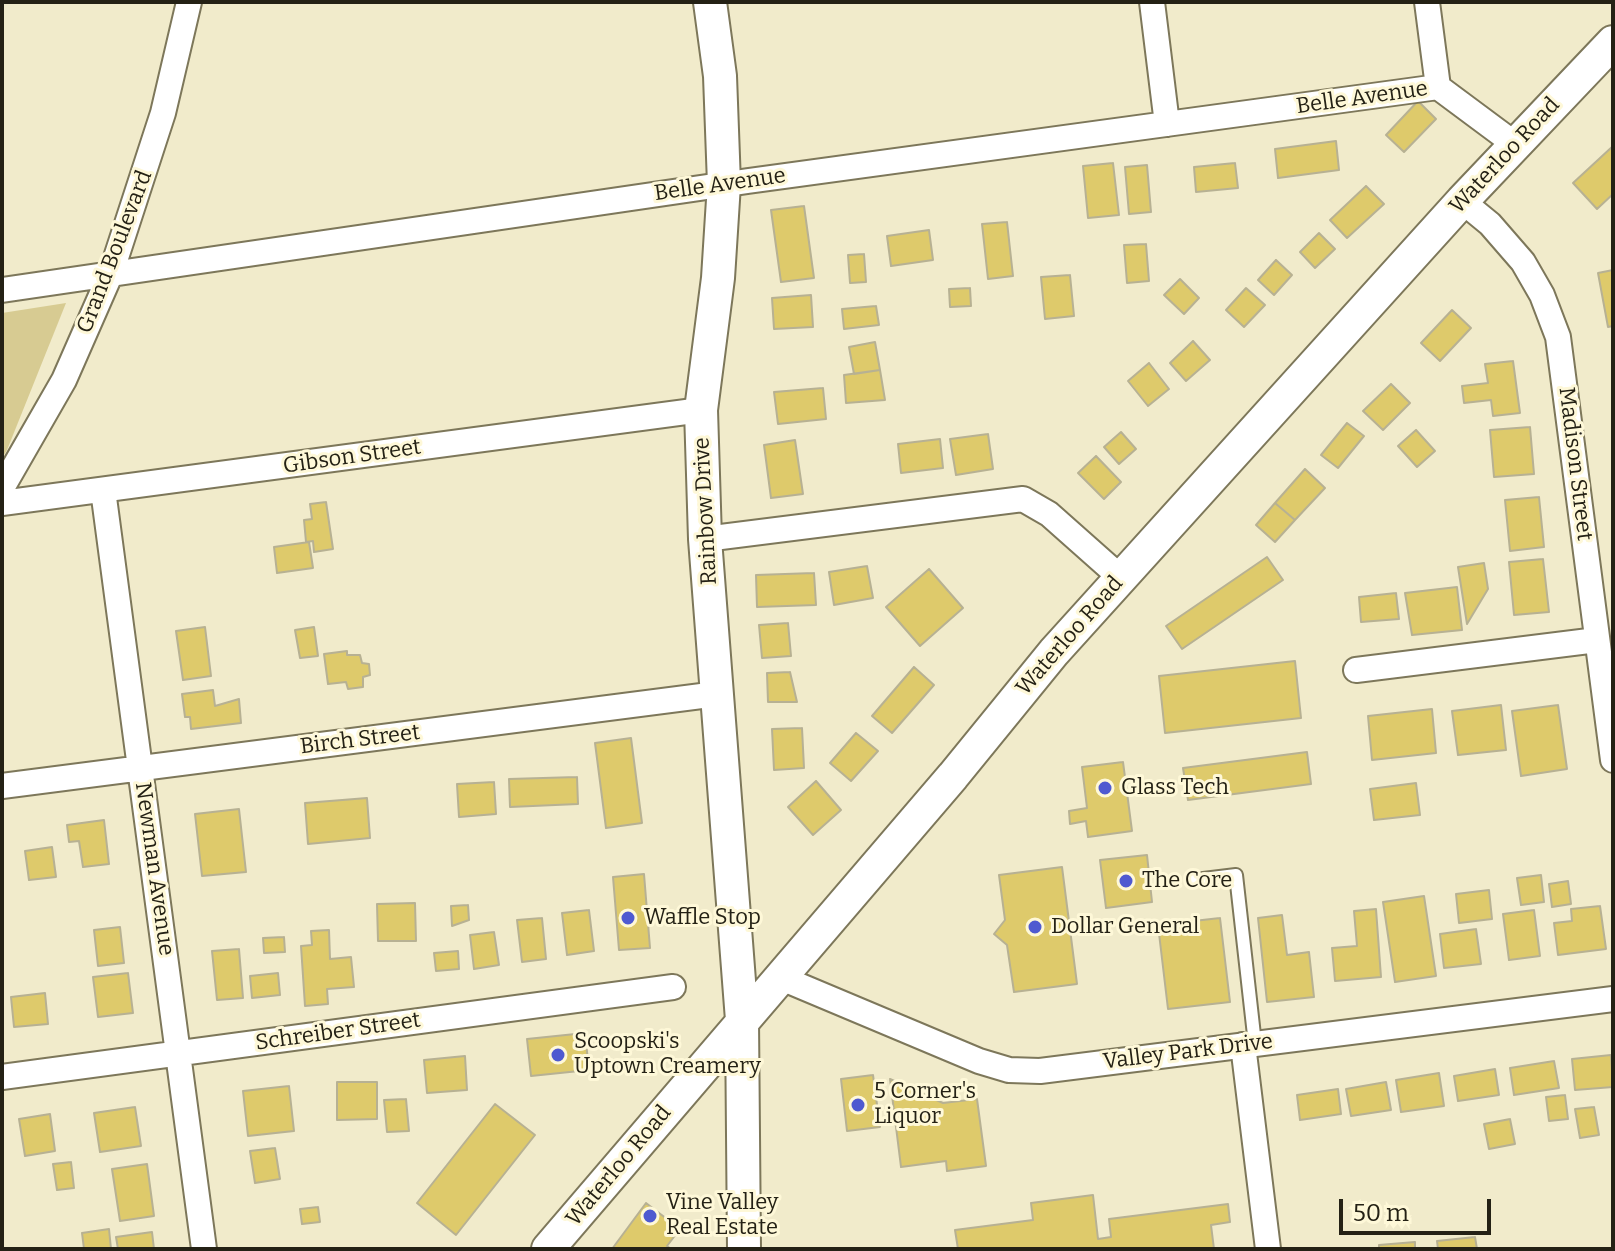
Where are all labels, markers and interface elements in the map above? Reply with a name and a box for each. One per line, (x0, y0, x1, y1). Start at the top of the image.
street label: Belle Avenue (1295, 76, 1429, 120)
street label: Waterloo Road (1444, 92, 1566, 220)
street label: Belle Avenue (653, 163, 787, 207)
street label: Grand Boulevard (72, 167, 158, 337)
street label: Madison Street (1552, 386, 1598, 542)
street label: Gibson Street (281, 434, 423, 480)
street label: Rainbow Drive (689, 437, 723, 585)
street label: Waterloo Road (1011, 571, 1129, 701)
street label: Birch Street (299, 720, 421, 760)
place label: Glass Tech (1121, 775, 1229, 801)
marker: Glass Tech (1096, 779, 1114, 797)
street label: Newman Avenue (129, 781, 179, 957)
place label: The Core (1142, 868, 1232, 894)
marker: The Core (1117, 872, 1135, 890)
place label: Waffle Stop (644, 905, 761, 931)
marker: Waffle Stop (619, 909, 637, 927)
place label: Dollar General (1051, 914, 1199, 940)
marker: Dollar General (1026, 918, 1044, 936)
street label: Schreiber Street (254, 1007, 422, 1057)
street label: Valley Park Drive (1102, 1028, 1274, 1076)
place label: Scoopski's Uptown Creamery (574, 1029, 761, 1080)
marker: Scoopski's Uptown Creamery (549, 1046, 567, 1064)
place label: 5 Corner's Liquor (874, 1079, 976, 1130)
marker: 5 Corner's Liquor (849, 1096, 867, 1114)
street label: Waterloo Road (561, 1100, 677, 1232)
scale bar (1343, 1183, 1495, 1233)
place label: Vine Valley Real Estate (666, 1190, 778, 1242)
text: 50 m (1353, 1199, 1409, 1227)
marker: Vine Valley Real Estate (641, 1207, 659, 1225)

